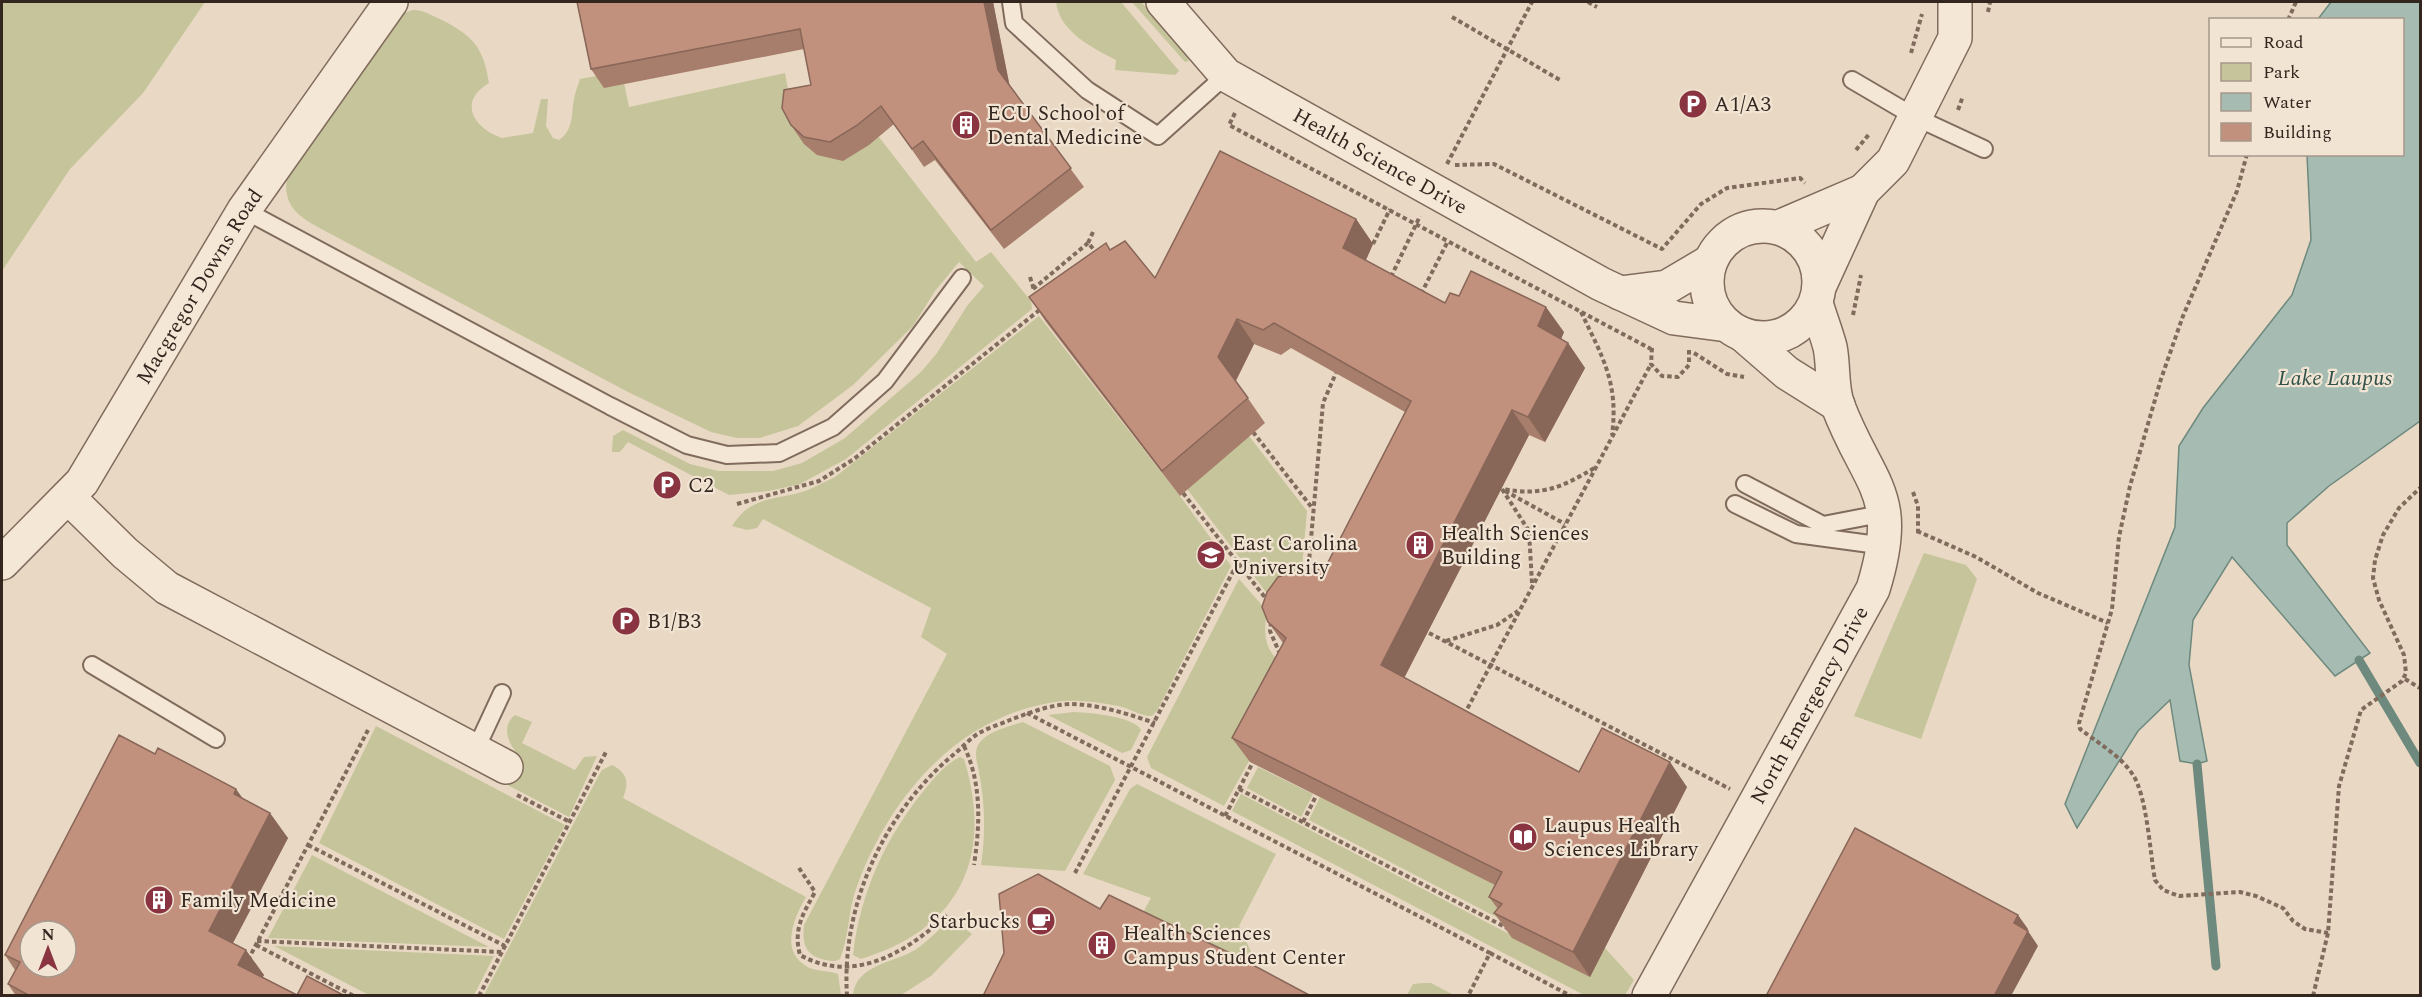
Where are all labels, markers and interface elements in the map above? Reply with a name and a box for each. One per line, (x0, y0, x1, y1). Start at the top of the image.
legend (2209, 18, 2404, 156)
text: Road (2263, 29, 2304, 56)
text: Park (2263, 59, 2300, 86)
parking icon: A1/A3 (1677, 88, 1709, 120)
place label: A1/A3 (1714, 89, 1772, 121)
text: Water (2263, 89, 2311, 116)
place label: ECU School of Dental Medicine (987, 98, 1142, 154)
street label: Health Science Drive (1286, 100, 1473, 224)
building icon: ECU School of Dental Medicine (950, 109, 982, 141)
text: Building (2263, 119, 2332, 146)
street label: Macgregor Downs Road (129, 182, 271, 391)
water label: Lake Laupus (2278, 362, 2392, 395)
parking icon: C2 (651, 469, 683, 501)
place label: C2 (688, 470, 714, 502)
place label: Health Sciences Building (1441, 518, 1589, 574)
place label: East Carolina University (1232, 528, 1359, 584)
building icon: Health Sciences Building (1404, 529, 1436, 561)
school or university icon: East Carolina University (1195, 539, 1227, 571)
street label: North Emergency Drive (1742, 601, 1878, 811)
parking icon: B1/B3 (610, 605, 642, 637)
place label: B1/B3 (647, 606, 701, 638)
place label: Laupus Health Sciences Library (1544, 810, 1699, 866)
library icon: Laupus Health Sciences Library (1507, 821, 1539, 853)
building icon: Family Medicine (143, 884, 175, 916)
place label: Family Medicine (180, 885, 336, 917)
cafe icon: Starbucks (1025, 905, 1057, 937)
place label: Starbucks (929, 906, 1020, 938)
place label: Health Sciences Campus Student Center (1123, 918, 1346, 974)
north arrow (18, 919, 78, 979)
text: N (41, 923, 55, 947)
building icon: Health Sciences Campus Student Center (1086, 929, 1118, 961)

